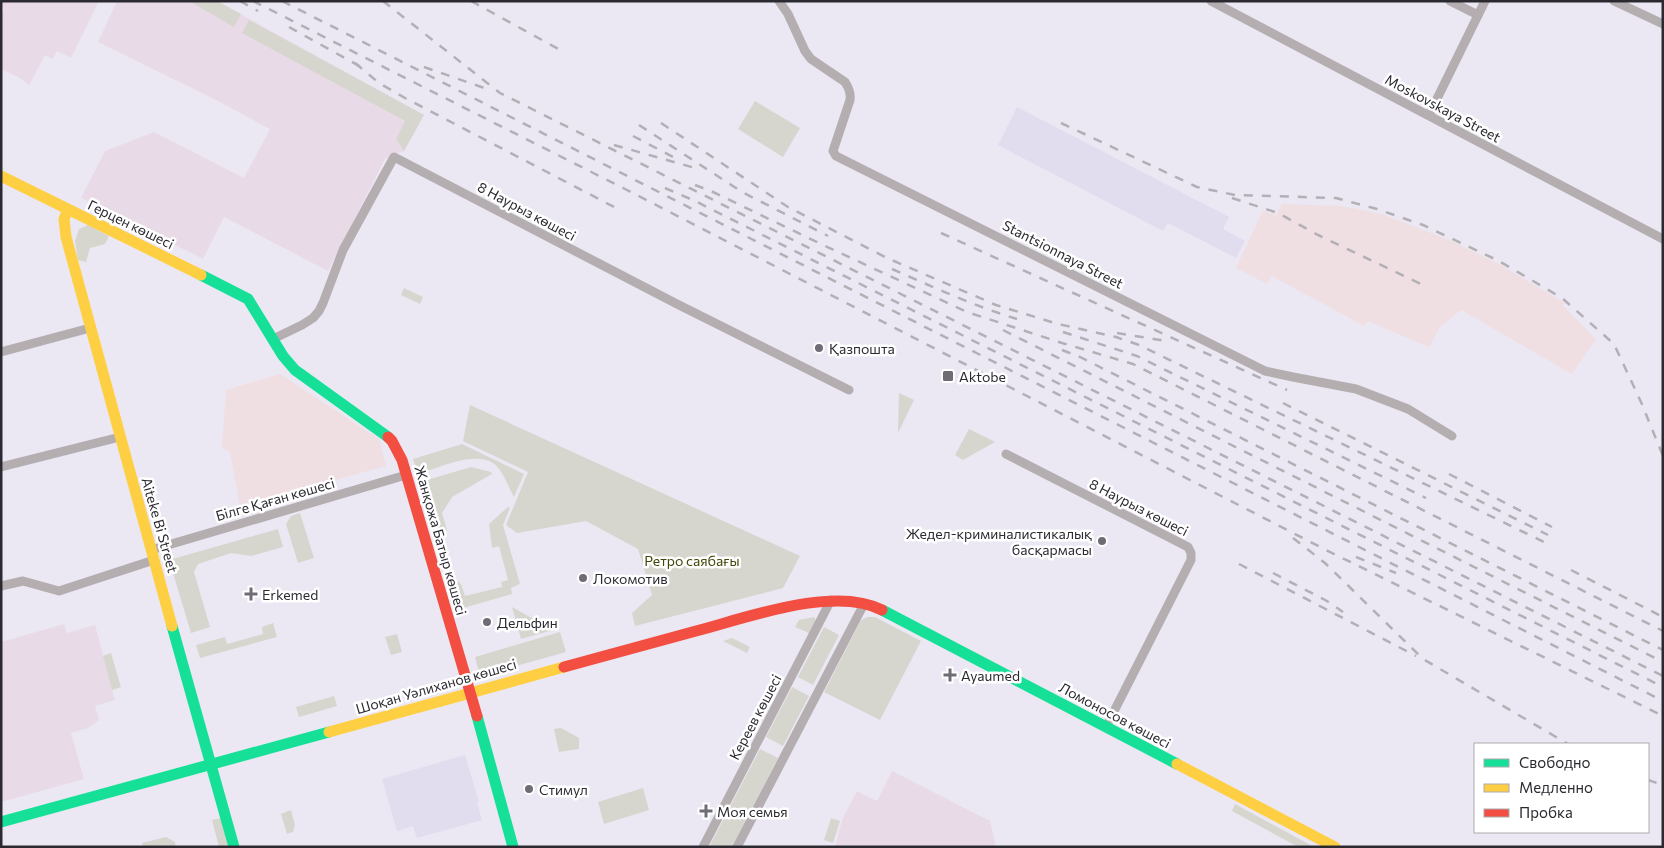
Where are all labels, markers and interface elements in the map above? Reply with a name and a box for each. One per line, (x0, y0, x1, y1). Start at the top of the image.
street label: Moskovskaya Street (1382, 70, 1504, 146)
street label: 8 Наурыз көшесі (475, 178, 579, 244)
street label: Герцен көшесі (85, 196, 177, 252)
street label: Stantsionnaya Street (1000, 216, 1126, 292)
place label: Қазпошта (829, 340, 895, 357)
marker: Қазпошта (813, 342, 825, 354)
place label: Aktobe (959, 368, 1006, 385)
marker: Aktobe (941, 369, 955, 383)
street label: Жанқожа Батыр көшесі (411, 463, 471, 617)
street label: Білге Қаған көшесі (214, 474, 336, 524)
street label: Aiteke Bi Street (138, 475, 182, 575)
street label: 8 Наурыз көшесі (1087, 475, 1191, 539)
place label: Жедел-криминалистикалық басқармасы (906, 525, 1092, 558)
marker: Жедел-криминалистикалық басқармасы (1096, 535, 1108, 547)
park label: Ретро саябағы (644, 552, 740, 569)
place label: Локомотив (593, 570, 668, 587)
marker: Локомотив (577, 572, 589, 584)
place label: Erkemed (262, 586, 318, 603)
marker: Erkemed (244, 587, 258, 601)
place label: Дельфин (497, 614, 558, 631)
marker: Дельфин (481, 616, 493, 628)
street label: Шоқан Уәлиханов көшесі (354, 655, 518, 717)
place label: Ayaumed (961, 667, 1020, 684)
marker: Ayaumed (943, 668, 957, 682)
street label: Кереев көшесі (725, 671, 785, 763)
street label: Ломоносов көшесі (1056, 678, 1174, 752)
legend (1474, 743, 1649, 833)
text: Свободно (1519, 753, 1590, 771)
text: Медленно (1519, 778, 1593, 796)
place label: Стимул (539, 781, 588, 798)
marker: Стимул (523, 783, 535, 795)
place label: Моя семья (717, 803, 788, 820)
text: Пробка (1519, 803, 1573, 821)
marker: Моя семья (699, 804, 713, 818)

